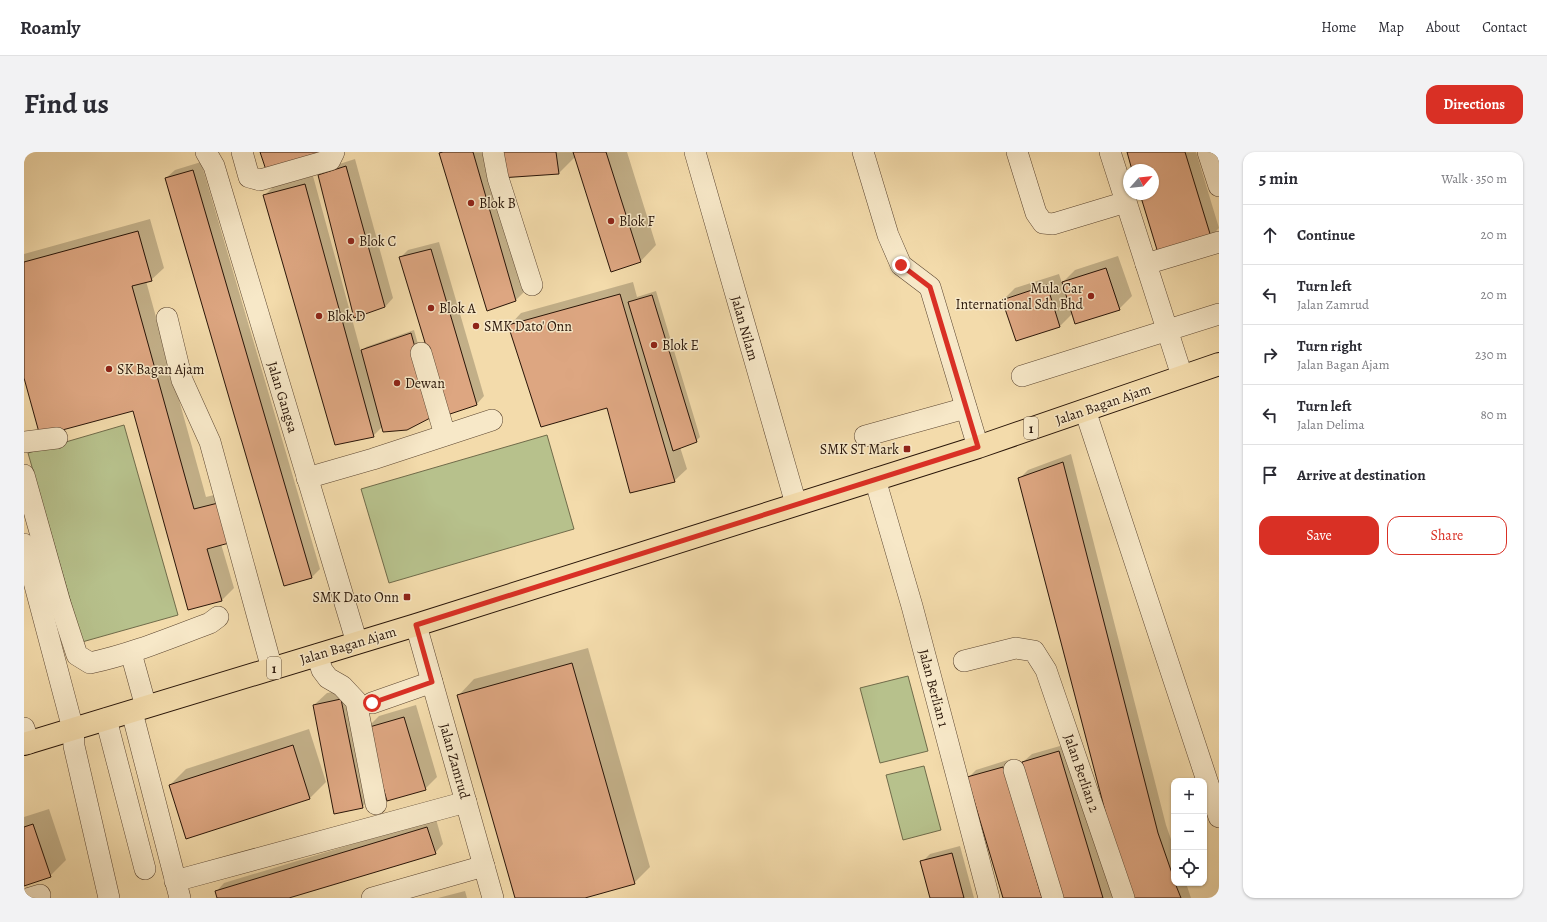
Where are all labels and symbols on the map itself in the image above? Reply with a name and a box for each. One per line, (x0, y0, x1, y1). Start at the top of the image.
north arrow (1123, 164, 1159, 200)
place label: Blok B (479, 194, 516, 213)
marker: Blok B (466, 198, 476, 208)
place label: Blok F (619, 212, 655, 231)
marker: Blok F (606, 216, 616, 226)
place label: Blok C (359, 232, 396, 251)
marker: Blok C (346, 236, 356, 246)
route end (892, 256, 910, 274)
place label: Mula Car International Sdn Bhd (956, 279, 1084, 314)
marker: Mula Car International Sdn Bhd (1086, 291, 1096, 301)
street label: Jalan Nilam (726, 294, 763, 363)
place label: Blok A (439, 299, 476, 318)
marker: Blok A (426, 303, 436, 313)
place label: Blok D (327, 307, 365, 326)
marker: Blok D (314, 311, 324, 321)
place label: SMK Dato' Onn (484, 317, 572, 336)
marker: SMK Dato' Onn (471, 321, 481, 331)
place label: Blok E (662, 336, 699, 355)
marker: Blok E (649, 340, 659, 350)
street label: Jalan Gangsa (263, 359, 303, 436)
place label: SK Bagan Ajam (117, 360, 205, 379)
marker: SK Bagan Ajam (104, 364, 114, 374)
place label: Dewan (405, 374, 445, 393)
marker: Dewan (392, 378, 402, 388)
street label: Jalan Bagan Ajam (1053, 379, 1154, 430)
road number: 1 (1024, 417, 1038, 439)
place label: SMK ST Mark (820, 440, 899, 459)
marker: SMK ST Mark (902, 444, 912, 454)
place label: SMK Dato Onn (312, 588, 399, 607)
marker: SMK Dato Onn (402, 592, 412, 602)
street label: Jalan Bagan Ajam (298, 622, 399, 669)
street label: Jalan Berlian 1 (914, 647, 953, 729)
road number: 1 (267, 657, 281, 679)
route start (363, 694, 381, 712)
street label: Jalan Zamrud (435, 721, 474, 802)
street label: Jalan Berlian 2 (1059, 731, 1104, 815)

